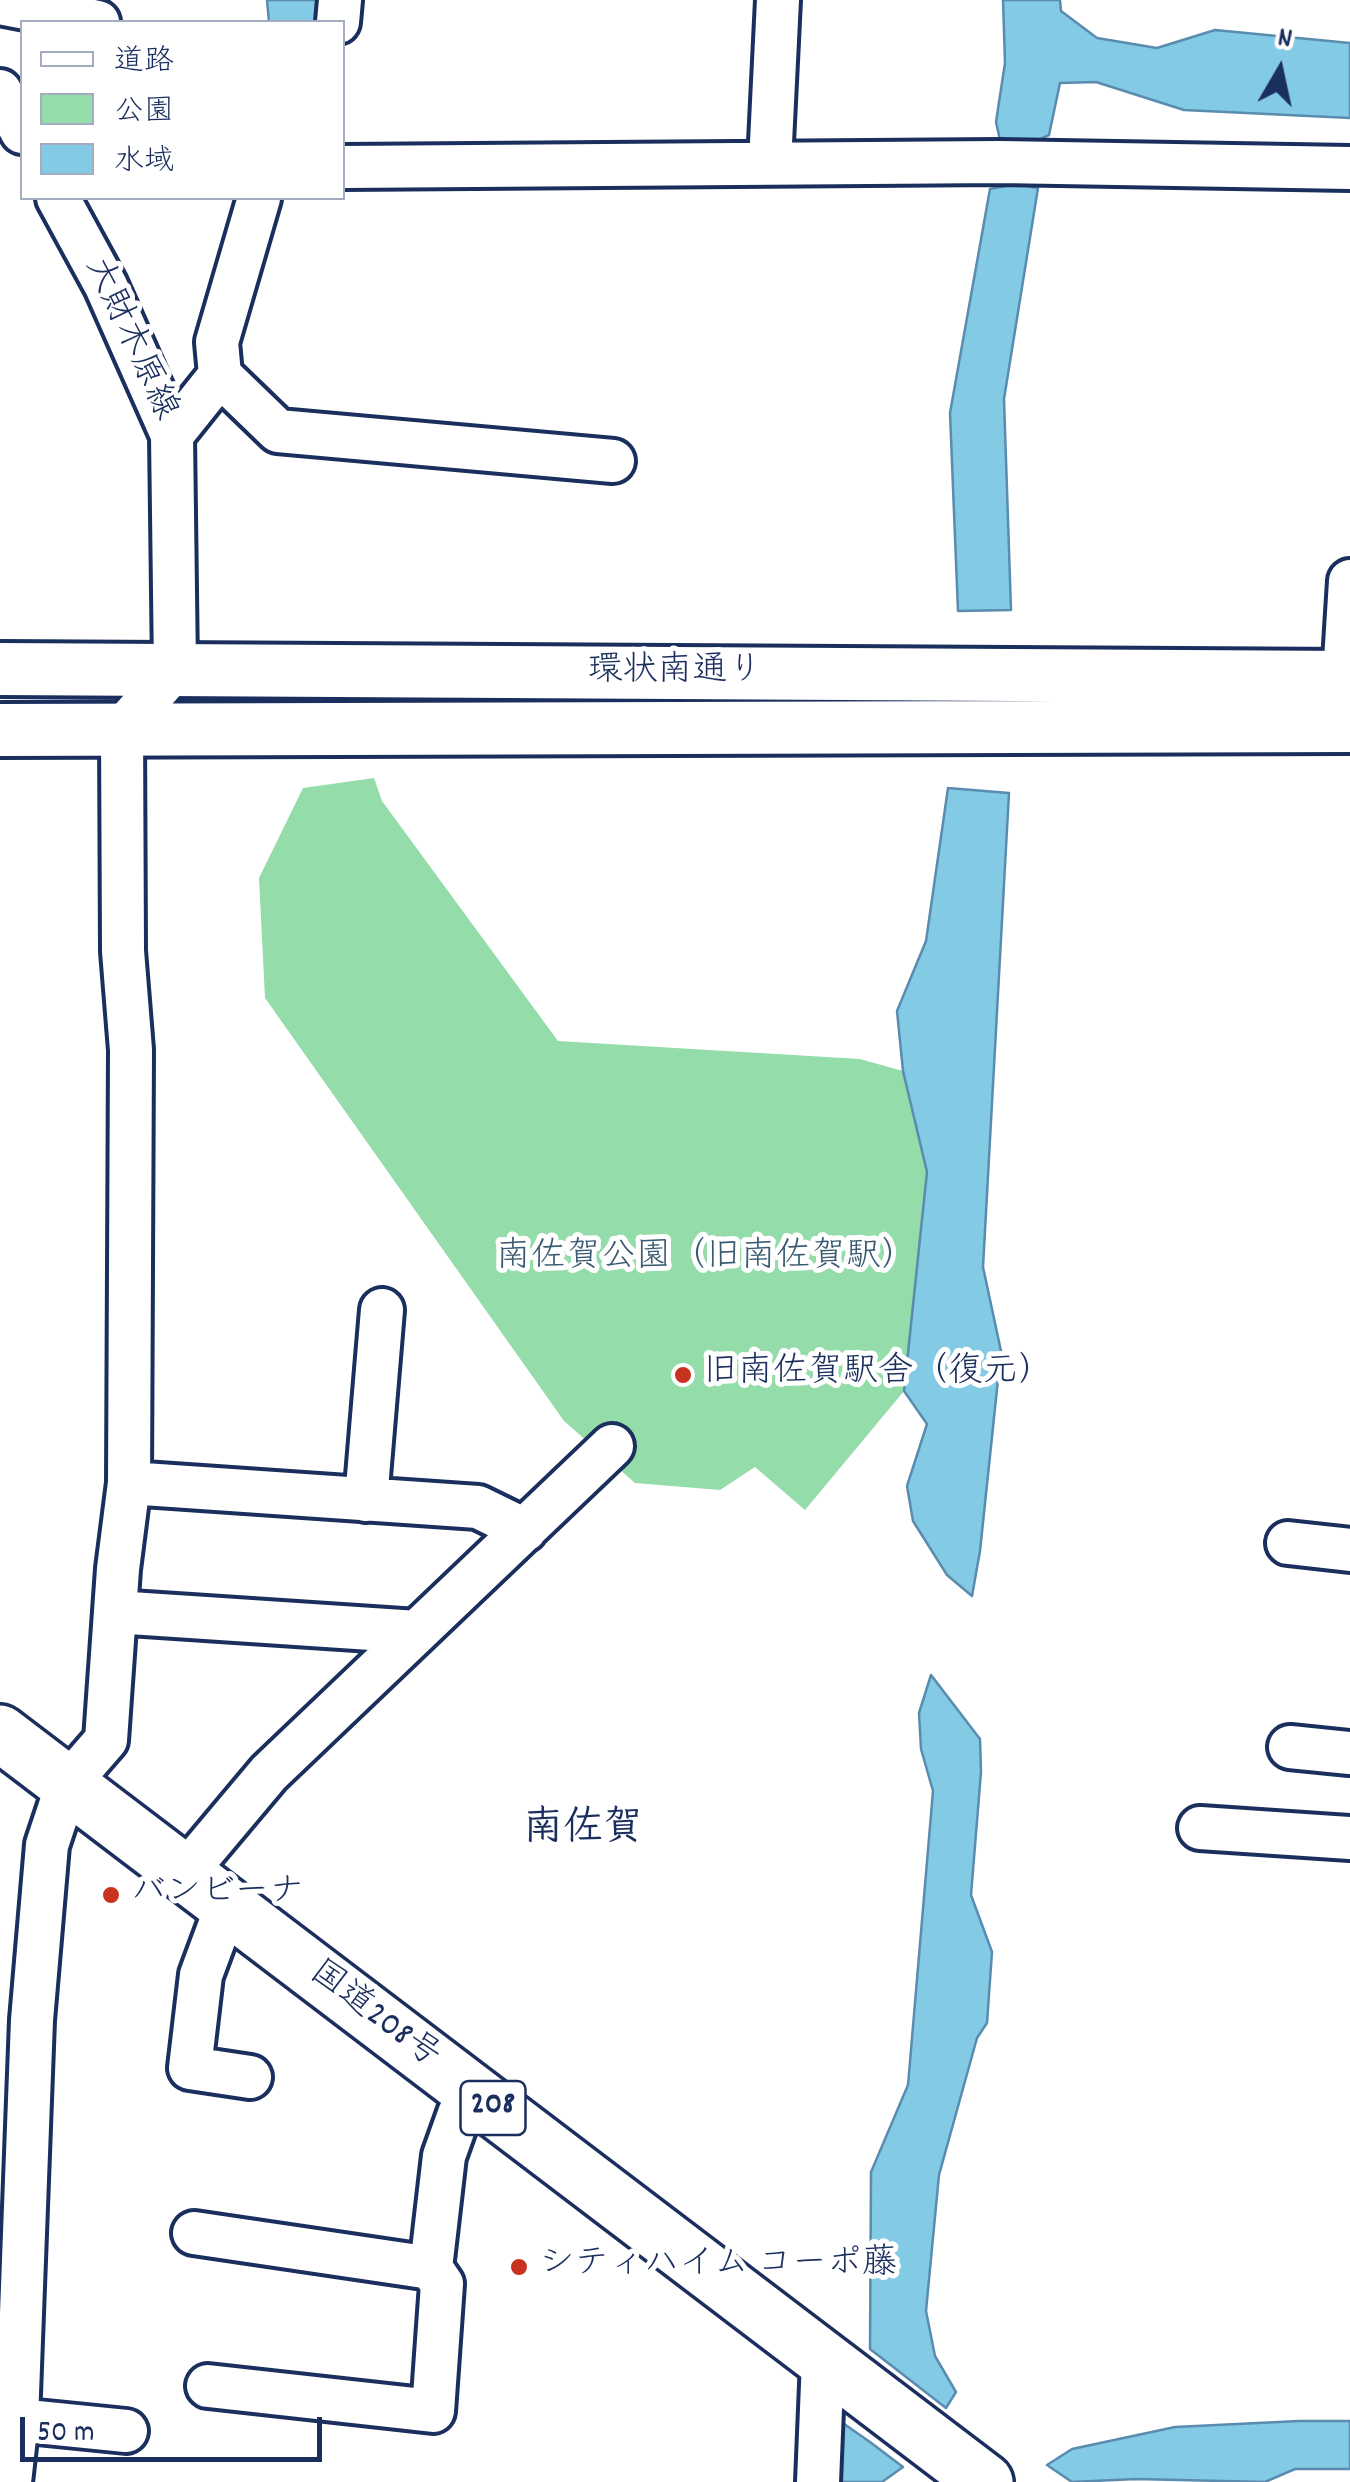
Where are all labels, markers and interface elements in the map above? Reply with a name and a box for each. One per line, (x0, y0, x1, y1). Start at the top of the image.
legend (20, 20, 345, 200)
north arrow (1230, 20, 1330, 120)
text: N (1275, 20, 1295, 61)
text: 道路 (114, 42, 174, 85)
text: 公園 (114, 92, 174, 135)
text: 水域 (114, 142, 174, 185)
street label: 大財木原線 (72, 252, 184, 428)
street label: 環状南通り (588, 653, 762, 695)
park label: 南佐賀公園（旧南佐賀駅） (496, 1239, 916, 1281)
place label: 旧南佐賀駅舎（復元） (703, 1354, 1053, 1396)
marker: 旧南佐賀駅舎（復元） (672, 1364, 694, 1386)
district label: 南佐賀 (523, 1809, 643, 1857)
place label: バンビーナ (131, 1874, 304, 1916)
marker: バンビーナ (100, 1884, 122, 1906)
street label: 国道208号 (299, 1954, 447, 2080)
road number: 208 (460, 2081, 526, 2135)
place label: シティハイム コーポ藤 (539, 2246, 897, 2288)
marker: シティハイム コーポ藤 (508, 2256, 530, 2278)
scale bar (25, 2397, 328, 2459)
text: 50 m (37, 2413, 95, 2456)

